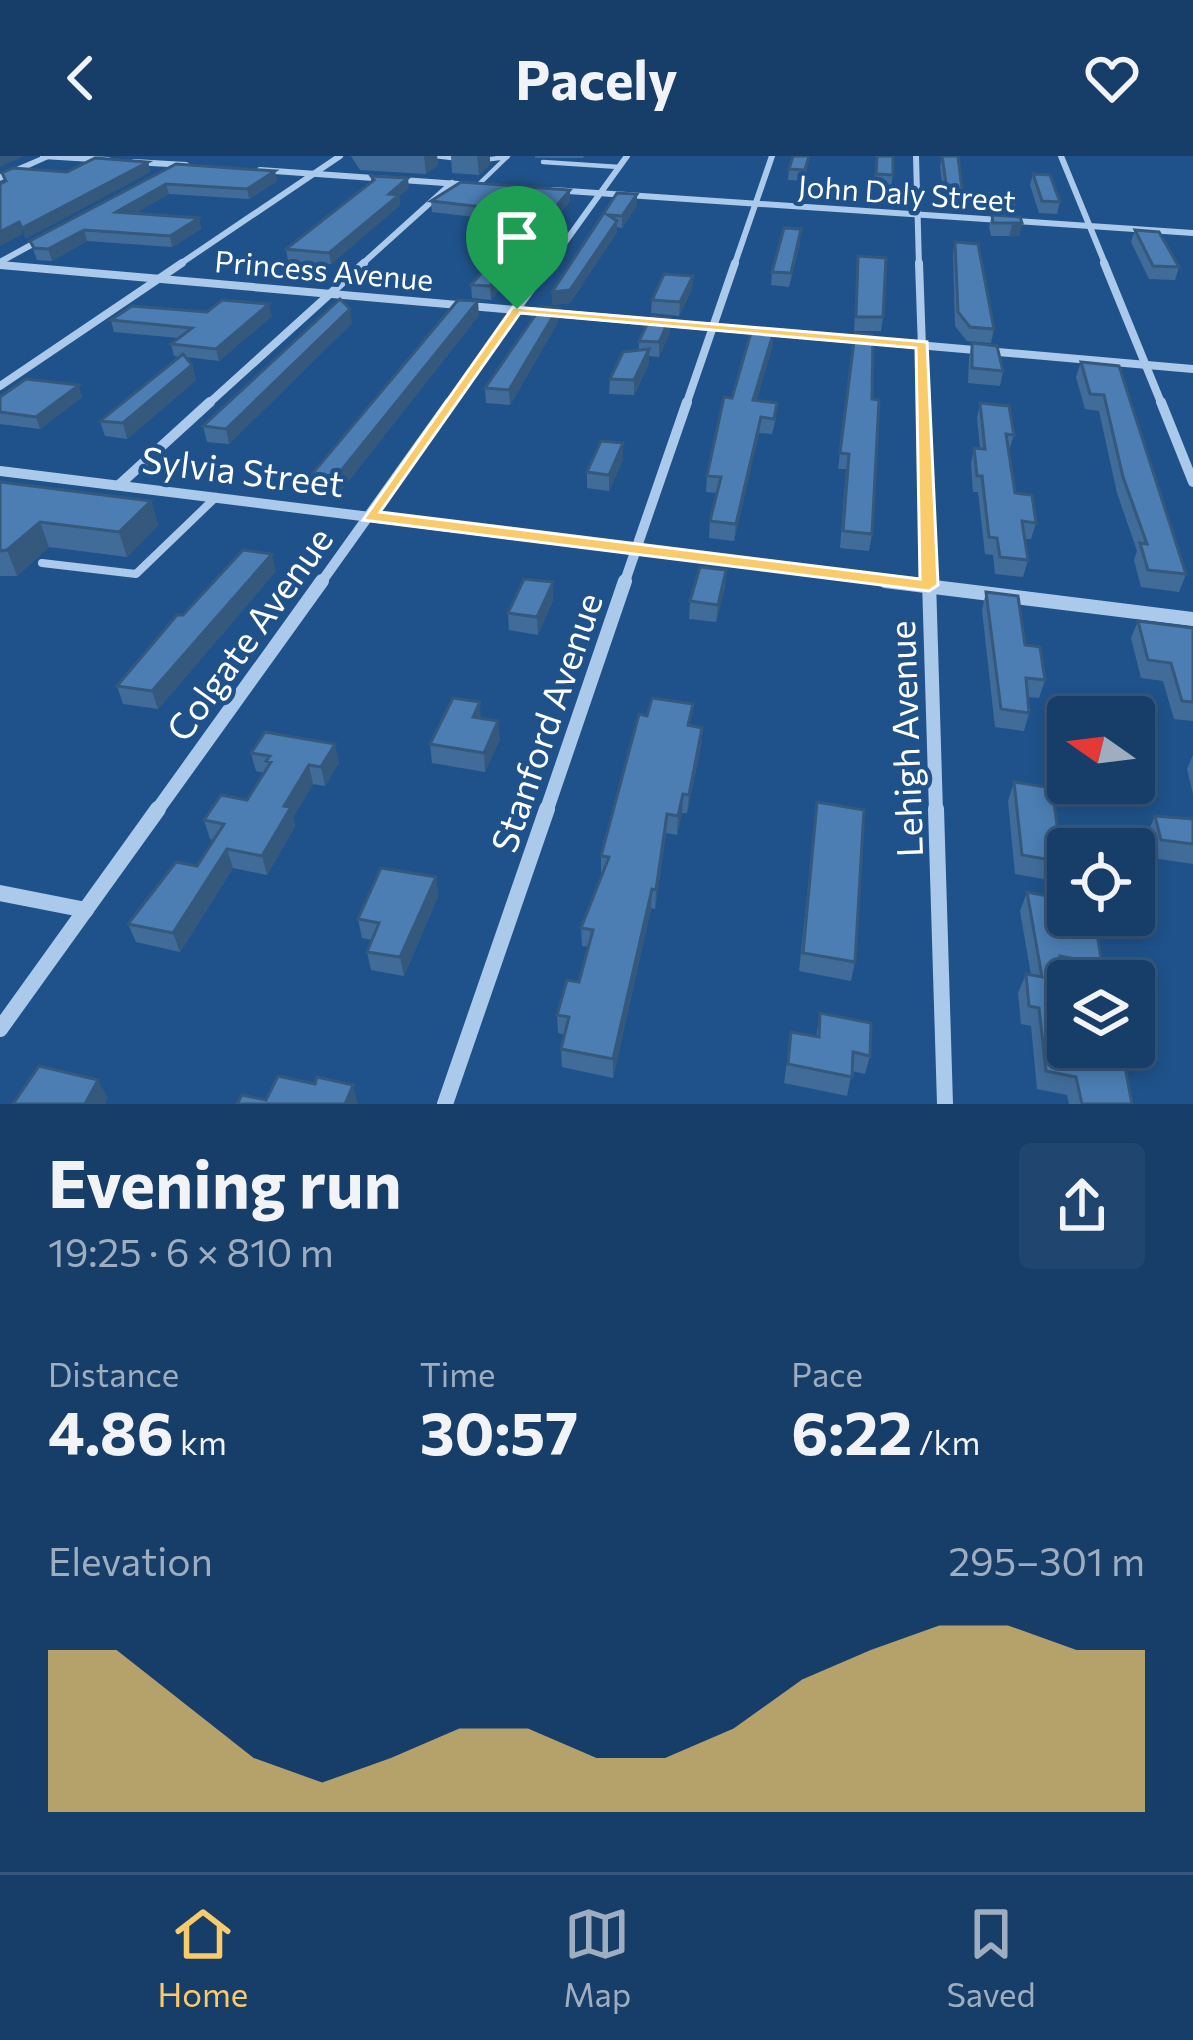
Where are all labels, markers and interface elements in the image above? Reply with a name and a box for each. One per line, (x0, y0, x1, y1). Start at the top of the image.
icon: back (48, 45, 114, 111)
text: Pacely (515, 45, 678, 111)
icon: heart (1079, 45, 1145, 111)
street label: John Daly Street (797, 166, 1017, 218)
pin (466, 186, 568, 309)
icon: arrive (484, 204, 550, 270)
street label: Princess Avenue (213, 241, 435, 297)
street label: Sylvia Street (139, 436, 347, 504)
street label: Colgate Avenue (156, 517, 340, 749)
street label: Stanford Avenue (480, 587, 610, 857)
street label: Lehigh Avenue (878, 620, 930, 858)
north arrow (1047, 696, 1155, 804)
map controls (1047, 696, 1155, 1068)
button: locate (1047, 828, 1155, 936)
button: layers (1047, 960, 1155, 1068)
text: Evening run (48, 1141, 402, 1222)
button: share (1019, 1143, 1145, 1269)
text: 19:25 · 6 × 810 m (48, 1227, 334, 1275)
text: Distance (48, 1353, 179, 1394)
text: Time (420, 1353, 496, 1394)
text: Pace (791, 1353, 863, 1394)
text: 4.86 (48, 1394, 174, 1467)
text: 30:57 (420, 1394, 578, 1467)
text: 6:22 (791, 1394, 913, 1467)
text: km (174, 1421, 227, 1462)
text: /km (913, 1421, 980, 1462)
text: Elevation (48, 1536, 213, 1584)
text: 295–301 m (949, 1536, 1145, 1584)
tab: Home (158, 1901, 248, 2014)
tab: Map (563, 1901, 631, 2014)
tab: Saved (946, 1901, 1035, 2014)

